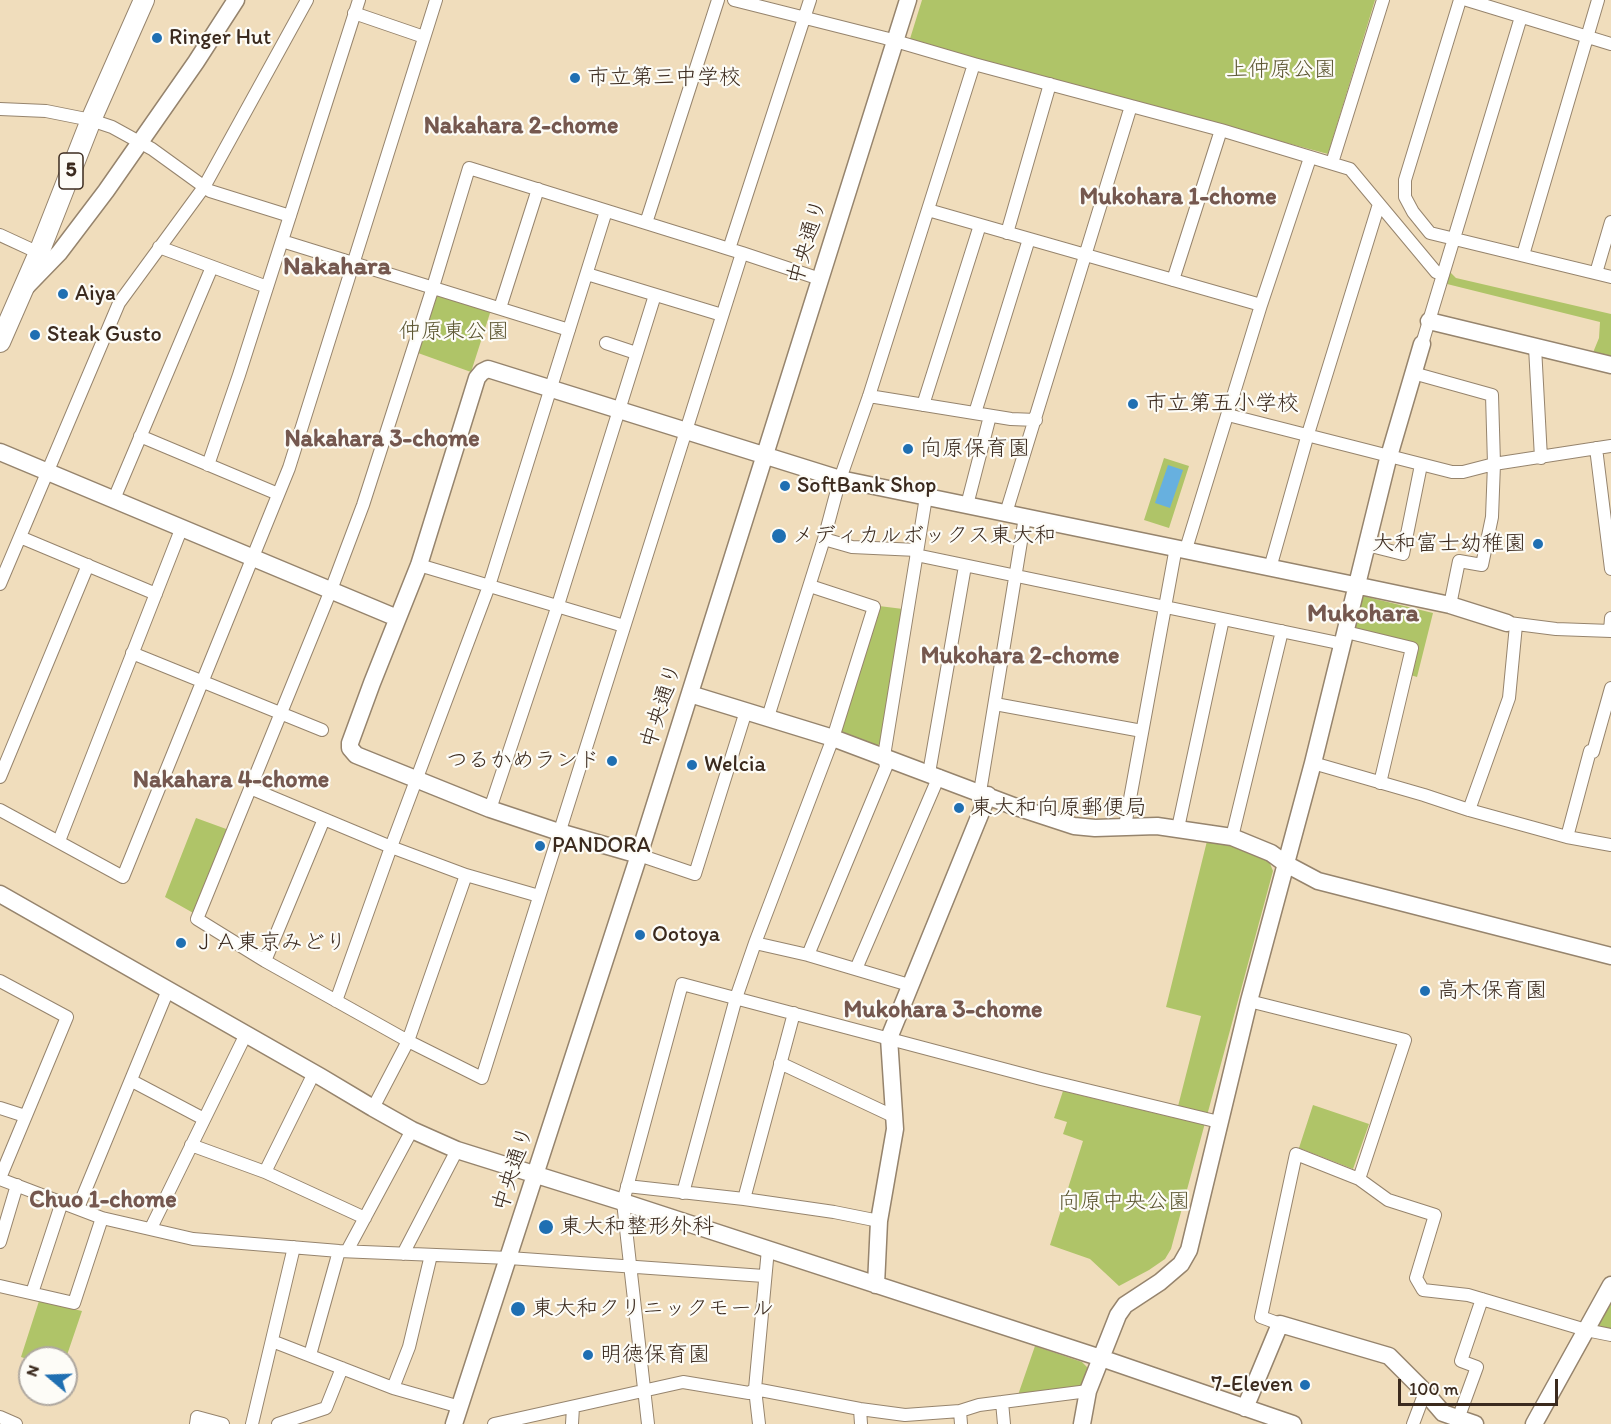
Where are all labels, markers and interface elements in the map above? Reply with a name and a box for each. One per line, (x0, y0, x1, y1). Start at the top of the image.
place label: Ringer Hut (169, 25, 271, 51)
marker: Ringer Hut (150, 31, 164, 45)
park label: 上仲原公園 (1226, 57, 1336, 83)
place label: 市立第三中学校 (587, 65, 741, 91)
marker: 市立第三中学校 (568, 71, 582, 85)
district label: Nakahara 2-chome (424, 113, 618, 141)
road number: 5 (59, 153, 83, 189)
district label: Mukohara 1-chome (1079, 184, 1277, 212)
street label: 中央通り (783, 196, 833, 288)
district label: Nakahara (283, 251, 391, 283)
place label: Aiya (75, 281, 116, 307)
marker: Aiya (56, 287, 70, 301)
park label: 仲原東公園 (399, 319, 509, 345)
place label: Steak Gusto (47, 322, 162, 348)
marker: Steak Gusto (28, 328, 42, 342)
place label: 市立第五小学校 (1145, 391, 1299, 417)
marker: 市立第五小学校 (1126, 397, 1140, 411)
district label: Nakahara 3-chome (284, 426, 480, 454)
place label: 向原保育園 (920, 436, 1030, 462)
marker: 向原保育園 (901, 442, 915, 456)
place label: SoftBank Shop (797, 473, 936, 499)
marker: SoftBank Shop (778, 479, 792, 493)
place label: メディカルボックス東大和 (792, 523, 1056, 549)
marker: メディカルボックス東大和 (770, 527, 788, 545)
place label: 大和富士幼稚園 (1372, 531, 1526, 557)
marker: 大和富士幼稚園 (1531, 537, 1545, 551)
district label: Mukohara (1307, 598, 1419, 630)
district label: Mukohara 2-chome (921, 643, 1119, 671)
street label: 中央通り (636, 660, 688, 752)
place label: つるかめランド (446, 748, 600, 774)
place label: Welcia (704, 752, 766, 778)
marker: つるかめランド (605, 754, 619, 768)
marker: Welcia (685, 758, 699, 772)
district label: Nakahara 4-chome (133, 767, 329, 795)
place label: 東大和向原郵便局 (971, 795, 1147, 821)
marker: 東大和向原郵便局 (952, 801, 966, 815)
place label: PANDORA (552, 833, 651, 859)
marker: PANDORA (533, 839, 547, 853)
place label: Ootoya (652, 922, 720, 948)
marker: Ootoya (633, 928, 647, 942)
place label: ＪＡ東京みどり (193, 930, 347, 956)
marker: ＪＡ東京みどり (174, 936, 188, 950)
place label: 高木保育園 (1437, 978, 1547, 1004)
marker: 高木保育園 (1418, 984, 1432, 998)
district label: Mukohara 3-chome (843, 997, 1043, 1025)
street label: 中央通り (488, 1123, 540, 1215)
district label: Chuo 1-chome (29, 1187, 177, 1215)
park label: 向原中央公園 (1058, 1189, 1190, 1215)
place label: 東大和整形外科 (560, 1214, 714, 1240)
marker: 東大和整形外科 (537, 1218, 555, 1236)
place label: 東大和クリニックモール (532, 1296, 774, 1322)
marker: 東大和クリニックモール (509, 1300, 527, 1318)
place label: 明徳保育園 (600, 1342, 710, 1368)
north arrow (18, 1346, 78, 1406)
marker: 明徳保育園 (581, 1348, 595, 1362)
text: N (22, 1362, 43, 1379)
scale bar (1401, 1367, 1562, 1405)
place label: 7-Eleven (1211, 1372, 1293, 1398)
marker: 7-Eleven (1298, 1378, 1312, 1392)
text: 100 m (1409, 1378, 1459, 1400)

